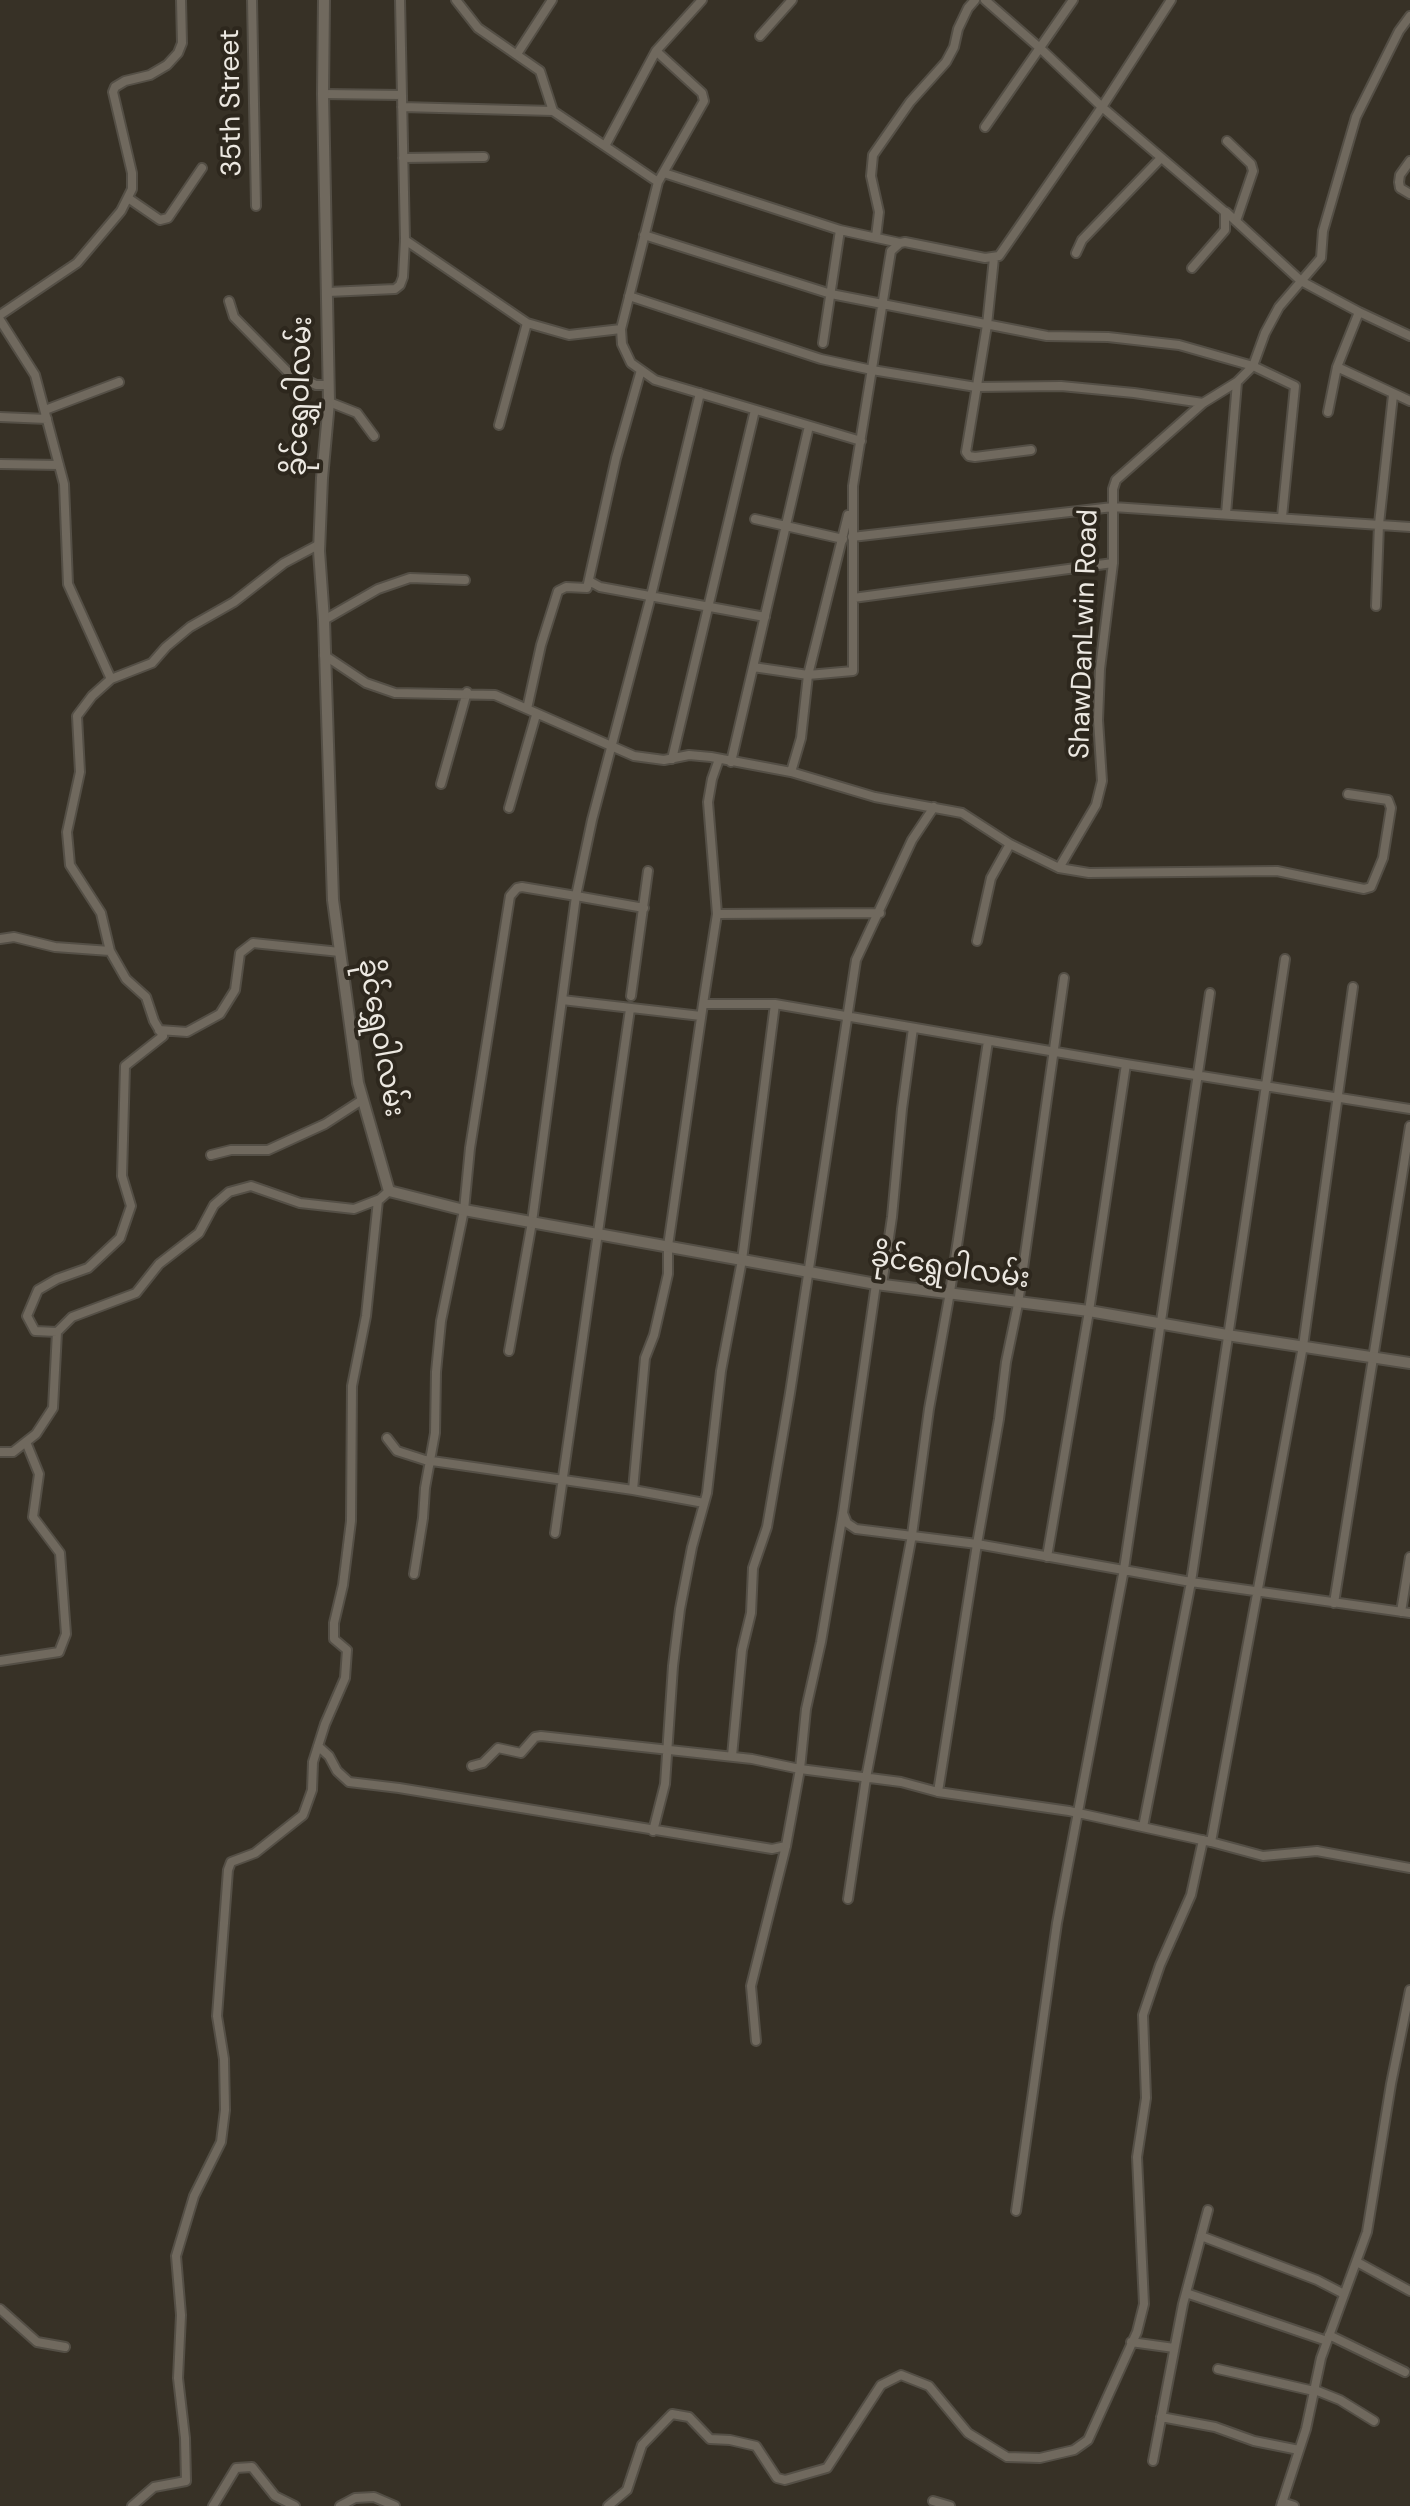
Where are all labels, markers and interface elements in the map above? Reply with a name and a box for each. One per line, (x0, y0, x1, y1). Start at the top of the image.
street label: 35th Street (214, 29, 250, 177)
street label: ခိုင်ရွှေဝါလမ်း (281, 315, 321, 477)
street label: ShawDanLwin Road (1064, 509, 1106, 759)
street label: ခိုင်ရွှေဝါလမ်း (350, 956, 410, 1120)
street label: ခိုင်ရွှေဝါလမ်း (868, 1241, 1032, 1297)

